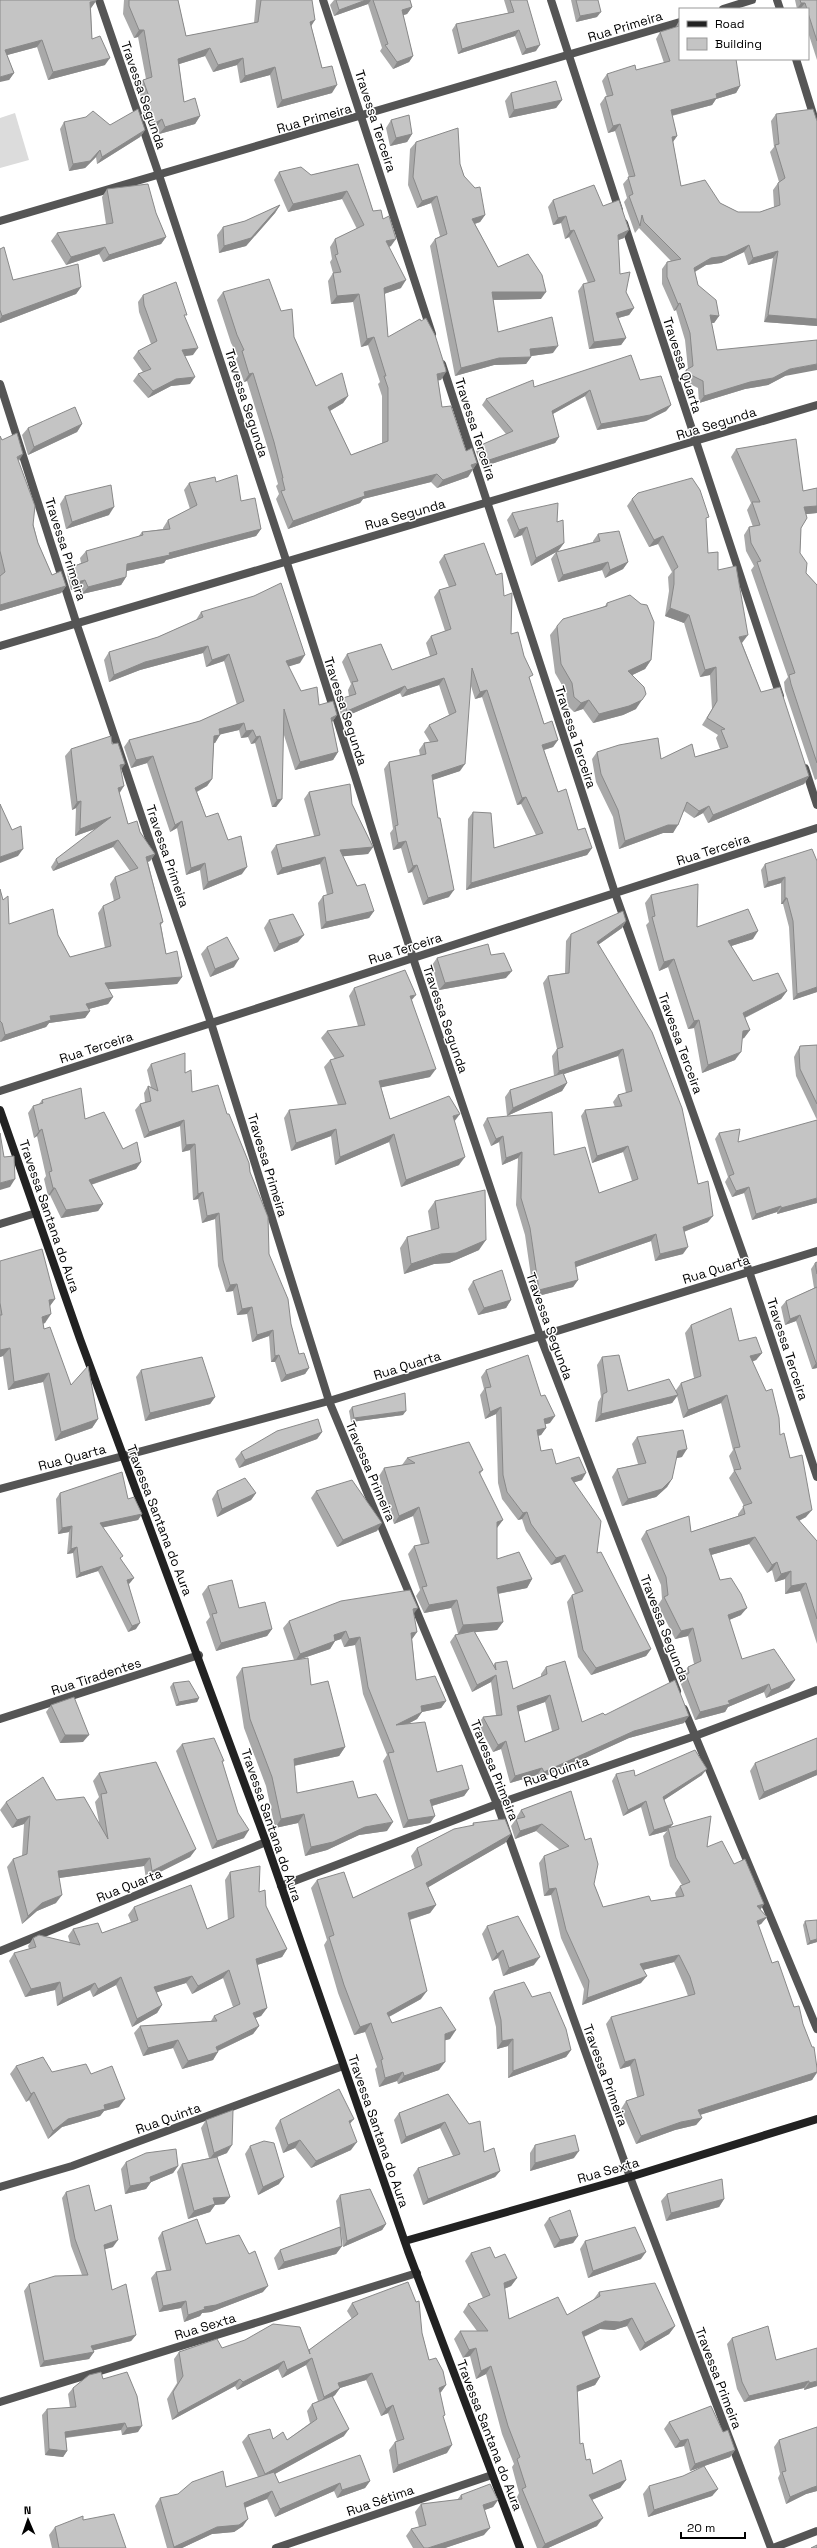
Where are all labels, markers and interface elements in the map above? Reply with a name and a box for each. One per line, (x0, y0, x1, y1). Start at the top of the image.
street label: Rua Primeira (586, 7, 665, 46)
legend (679, 8, 809, 60)
text: Road (715, 16, 744, 32)
text: Building (715, 36, 762, 52)
street label: Travessa Segunda (117, 39, 170, 152)
street label: Travessa Terceira (351, 68, 400, 175)
street label: Rua Primeira (275, 100, 354, 137)
street label: Travessa Quarta (659, 315, 706, 416)
street label: Travessa Segunda (221, 347, 272, 460)
street label: Travessa Terceira (451, 376, 500, 483)
street label: Rua Segunda (674, 403, 759, 444)
street label: Travessa Primeira (41, 495, 90, 603)
street label: Rua Segunda (363, 495, 448, 534)
street label: Travessa Segunda (320, 655, 371, 768)
street label: Travessa Terceira (551, 684, 600, 791)
street label: Travessa Primeira (142, 803, 193, 910)
street label: Rua Terceira (674, 829, 752, 869)
street label: Rua Terceira (366, 928, 444, 968)
street label: Travessa Segunda (419, 963, 472, 1076)
street label: Travessa Terceira (654, 990, 707, 1097)
street label: Rua Terceira (57, 1027, 135, 1067)
street label: Travessa Primeira (244, 1111, 292, 1220)
street label: Travessa Santana do Aura (15, 1137, 84, 1295)
street label: Rua Quarta (680, 1251, 752, 1288)
street label: Travessa Segunda (522, 1270, 577, 1383)
street label: Travessa Terceira (763, 1296, 812, 1403)
street label: Rua Quarta (371, 1347, 443, 1384)
street label: Travessa Primeira (342, 1418, 400, 1524)
street label: Rua Quarta (36, 1440, 108, 1475)
street label: Travessa Santana do Aura (123, 1442, 196, 1599)
street label: Travessa Segunda (636, 1572, 693, 1685)
street label: Rua Tiradentes (49, 1654, 143, 1699)
street label: Travessa Primeira (467, 1717, 523, 1824)
street label: Travessa Santana do Aura (237, 1746, 306, 1904)
street label: Rua Quinta (521, 1752, 592, 1791)
street label: Rua Quarta (94, 1864, 165, 1906)
street label: Travessa Primeira (579, 2022, 632, 2129)
street label: Travessa Santana do Aura (344, 2052, 413, 2210)
street label: Rua Quinta (133, 2099, 204, 2138)
street label: Rua Sexta (575, 2153, 641, 2187)
street label: Rua Sexta (172, 2309, 238, 2344)
street label: Travessa Primeira (691, 2325, 746, 2432)
street label: Travessa Santana do Aura (453, 2357, 526, 2514)
street label: Rua Sétima (344, 2481, 417, 2520)
north arrow (8, 2500, 48, 2540)
text: N (24, 2503, 32, 2517)
scale bar (681, 2514, 745, 2540)
text: 20 m (687, 2520, 715, 2536)

